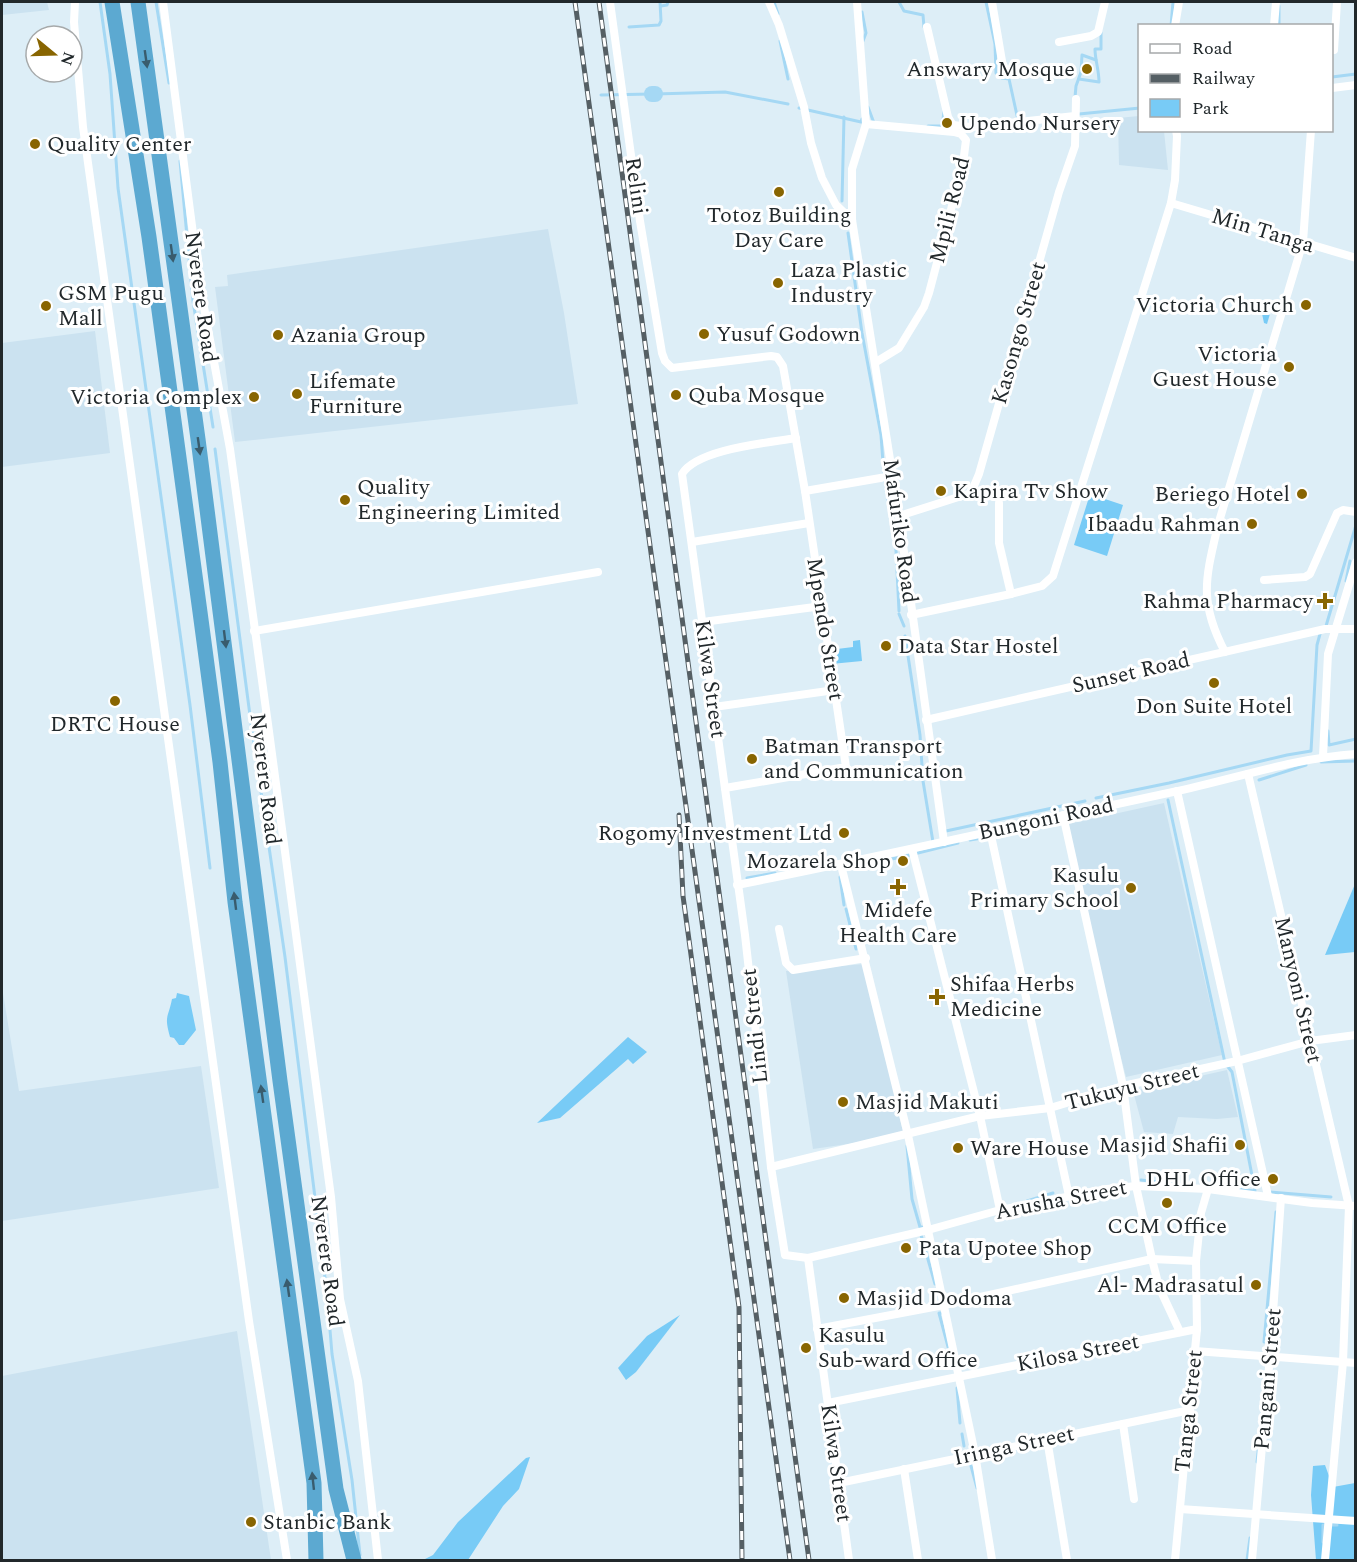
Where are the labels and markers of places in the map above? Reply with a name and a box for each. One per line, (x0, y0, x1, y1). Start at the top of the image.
place label: Answary Mosque (906, 53, 1075, 86)
marker: Answary Mosque (1080, 62, 1094, 76)
place label: Upendo Nursery (959, 107, 1122, 140)
marker: Upendo Nursery (940, 116, 954, 130)
place label: Quality Center (47, 128, 192, 161)
marker: Quality Center (28, 137, 42, 151)
marker: Totoz Building Day Care (772, 185, 786, 199)
place label: Totoz Building Day Care (706, 199, 852, 257)
place label: Laza Plastic Industry (790, 254, 907, 312)
marker: Laza Plastic Industry (771, 276, 785, 290)
place label: GSM Pugu Mall (58, 277, 164, 335)
place label: Victoria Church (1136, 289, 1294, 322)
marker: Victoria Church (1299, 298, 1313, 312)
marker: GSM Pugu Mall (39, 299, 53, 313)
place label: Yusuf Godown (716, 318, 860, 351)
place label: Azania Group (290, 319, 426, 352)
marker: Yusuf Godown (697, 327, 711, 341)
marker: Azania Group (271, 328, 285, 342)
place label: Victoria Guest House (1152, 338, 1277, 396)
marker: Victoria Guest House (1282, 360, 1296, 374)
place label: Lifemate Furniture (309, 365, 402, 423)
place label: Quba Mosque (688, 379, 825, 412)
place label: Victoria Complex (70, 381, 242, 414)
marker: Lifemate Furniture (290, 387, 304, 401)
marker: Quba Mosque (669, 388, 683, 402)
marker: Victoria Complex (247, 390, 261, 404)
place label: Quality Engineering Limited (357, 471, 560, 529)
place label: Kapira Tv Show (953, 475, 1109, 508)
place label: Beriego Hotel (1155, 478, 1290, 511)
marker: Kapira Tv Show (934, 484, 948, 498)
marker: Beriego Hotel (1295, 487, 1309, 501)
marker: Quality Engineering Limited (338, 493, 352, 507)
place label: Ibaadu Rahman (1087, 508, 1240, 541)
marker: Ibaadu Rahman (1245, 517, 1259, 531)
place label: Rahma Pharmacy (1143, 585, 1314, 618)
marker: Rahma Pharmacy (1318, 594, 1332, 608)
place label: Data Star Hostel (898, 630, 1058, 663)
marker: Data Star Hostel (879, 639, 893, 653)
marker: Don Suite Hotel (1207, 676, 1221, 690)
place label: Don Suite Hotel (1136, 690, 1292, 723)
marker: DRTC House (108, 694, 122, 708)
place label: DRTC House (50, 708, 180, 741)
place label: Batman Transport and Communication (764, 730, 964, 788)
marker: Batman Transport and Communication (745, 752, 759, 766)
place label: Rogomy Investment Ltd (598, 817, 832, 850)
marker: Rogomy Investment Ltd (837, 826, 851, 840)
place label: Mozarela Shop (746, 845, 891, 878)
marker: Mozarela Shop (896, 854, 910, 868)
place label: Kasulu Primary School (969, 859, 1119, 917)
marker: Midefe Health Care (891, 880, 905, 894)
marker: Kasulu Primary School (1124, 881, 1138, 895)
place label: Midefe Health Care (839, 894, 957, 952)
place label: Shifaa Herbs Medicine (950, 968, 1075, 1026)
marker: Shifaa Herbs Medicine (928, 988, 946, 1006)
place label: Masjid Makuti (855, 1086, 999, 1119)
marker: Masjid Makuti (836, 1095, 850, 1109)
place label: Masjid Shafii (1099, 1129, 1228, 1162)
place label: Ware House (970, 1132, 1089, 1165)
marker: Masjid Shafii (1233, 1138, 1247, 1152)
marker: Ware House (951, 1141, 965, 1155)
place label: DHL Office (1146, 1163, 1261, 1196)
marker: DHL Office (1266, 1172, 1280, 1186)
marker: CCM Office (1160, 1196, 1174, 1210)
place label: CCM Office (1107, 1210, 1227, 1243)
place label: Pata Upotee Shop (918, 1232, 1092, 1265)
marker: Pata Upotee Shop (899, 1241, 913, 1255)
place label: Al- Madrasatul (1097, 1269, 1244, 1302)
marker: Al- Madrasatul (1249, 1278, 1263, 1292)
place label: Masjid Dodoma (856, 1282, 1012, 1315)
marker: Masjid Dodoma (837, 1291, 851, 1305)
place label: Kasulu Sub-ward Office (818, 1319, 978, 1377)
marker: Kasulu Sub-ward Office (799, 1341, 813, 1355)
place label: Stanbic Bank (263, 1506, 392, 1539)
marker: Stanbic Bank (244, 1515, 258, 1529)

